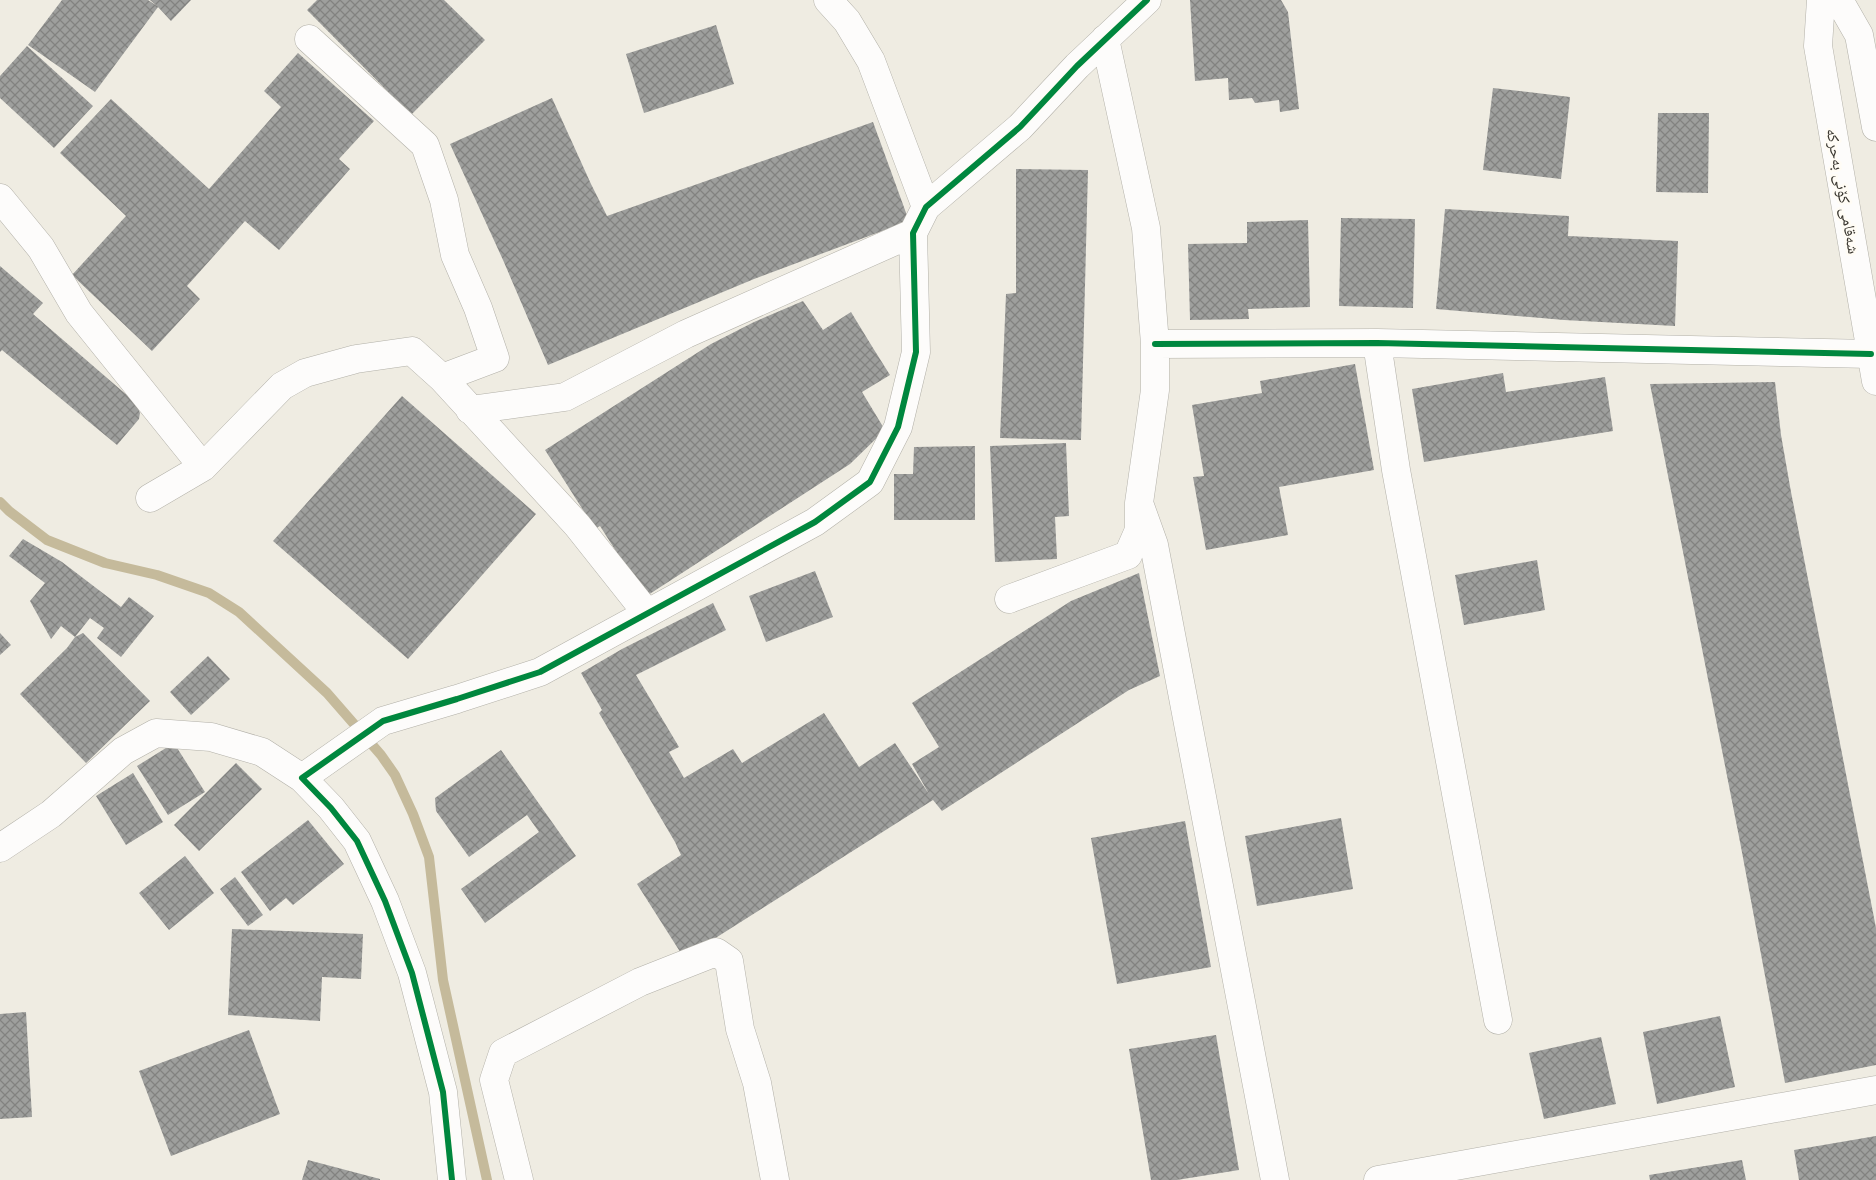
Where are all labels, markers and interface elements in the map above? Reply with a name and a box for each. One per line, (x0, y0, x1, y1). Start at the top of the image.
street label: شەقامی کۆنی بەحرکە (1821, 126, 1865, 256)

